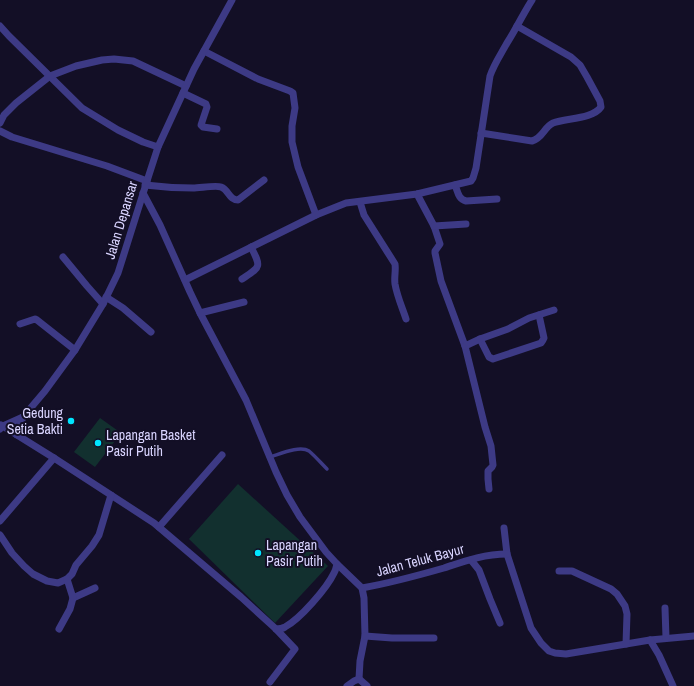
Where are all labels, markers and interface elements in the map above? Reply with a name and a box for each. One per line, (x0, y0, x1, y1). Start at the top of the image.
street label: Jalan Depansar (101, 179, 141, 261)
place label: Gedung Setia Bakti (7, 404, 64, 438)
marker: Gedung Setia Bakti (66, 416, 76, 426)
place label: Lapangan Basket Pasir Putih (106, 426, 195, 460)
marker: Lapangan Basket Pasir Putih (93, 438, 103, 448)
place label: Lapangan Pasir Putih (266, 536, 323, 570)
street label: Jalan Teluk Bayur (374, 540, 466, 580)
marker: Lapangan Pasir Putih (253, 548, 263, 558)

